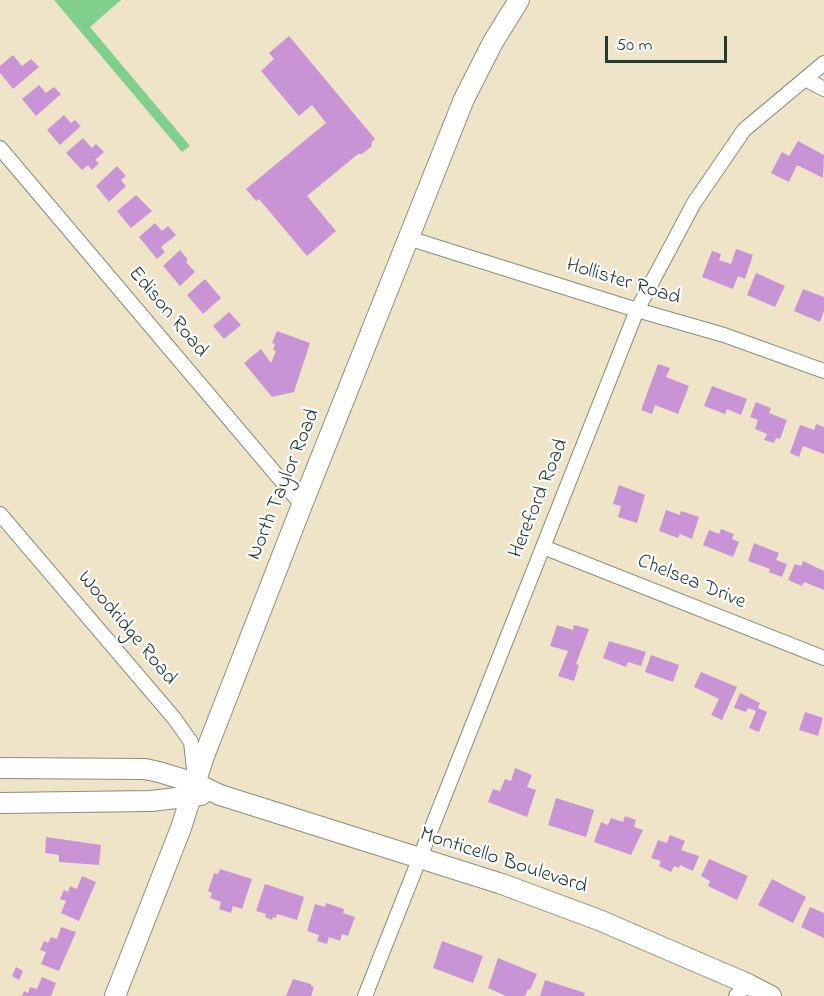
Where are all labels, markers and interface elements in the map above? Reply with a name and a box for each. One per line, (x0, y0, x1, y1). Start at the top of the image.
scale bar (608, 24, 730, 62)
text: 50 m (616, 33, 653, 59)
street label: Hollister Road (563, 254, 683, 312)
street label: Edison Road (122, 262, 212, 364)
street label: North Taylor Road (243, 406, 327, 564)
street label: Hereford Road (505, 436, 575, 562)
street label: Chelsea Drive (633, 550, 749, 616)
street label: Woodridge Road (71, 567, 181, 691)
street label: Monticello Boulevard (416, 823, 590, 901)

